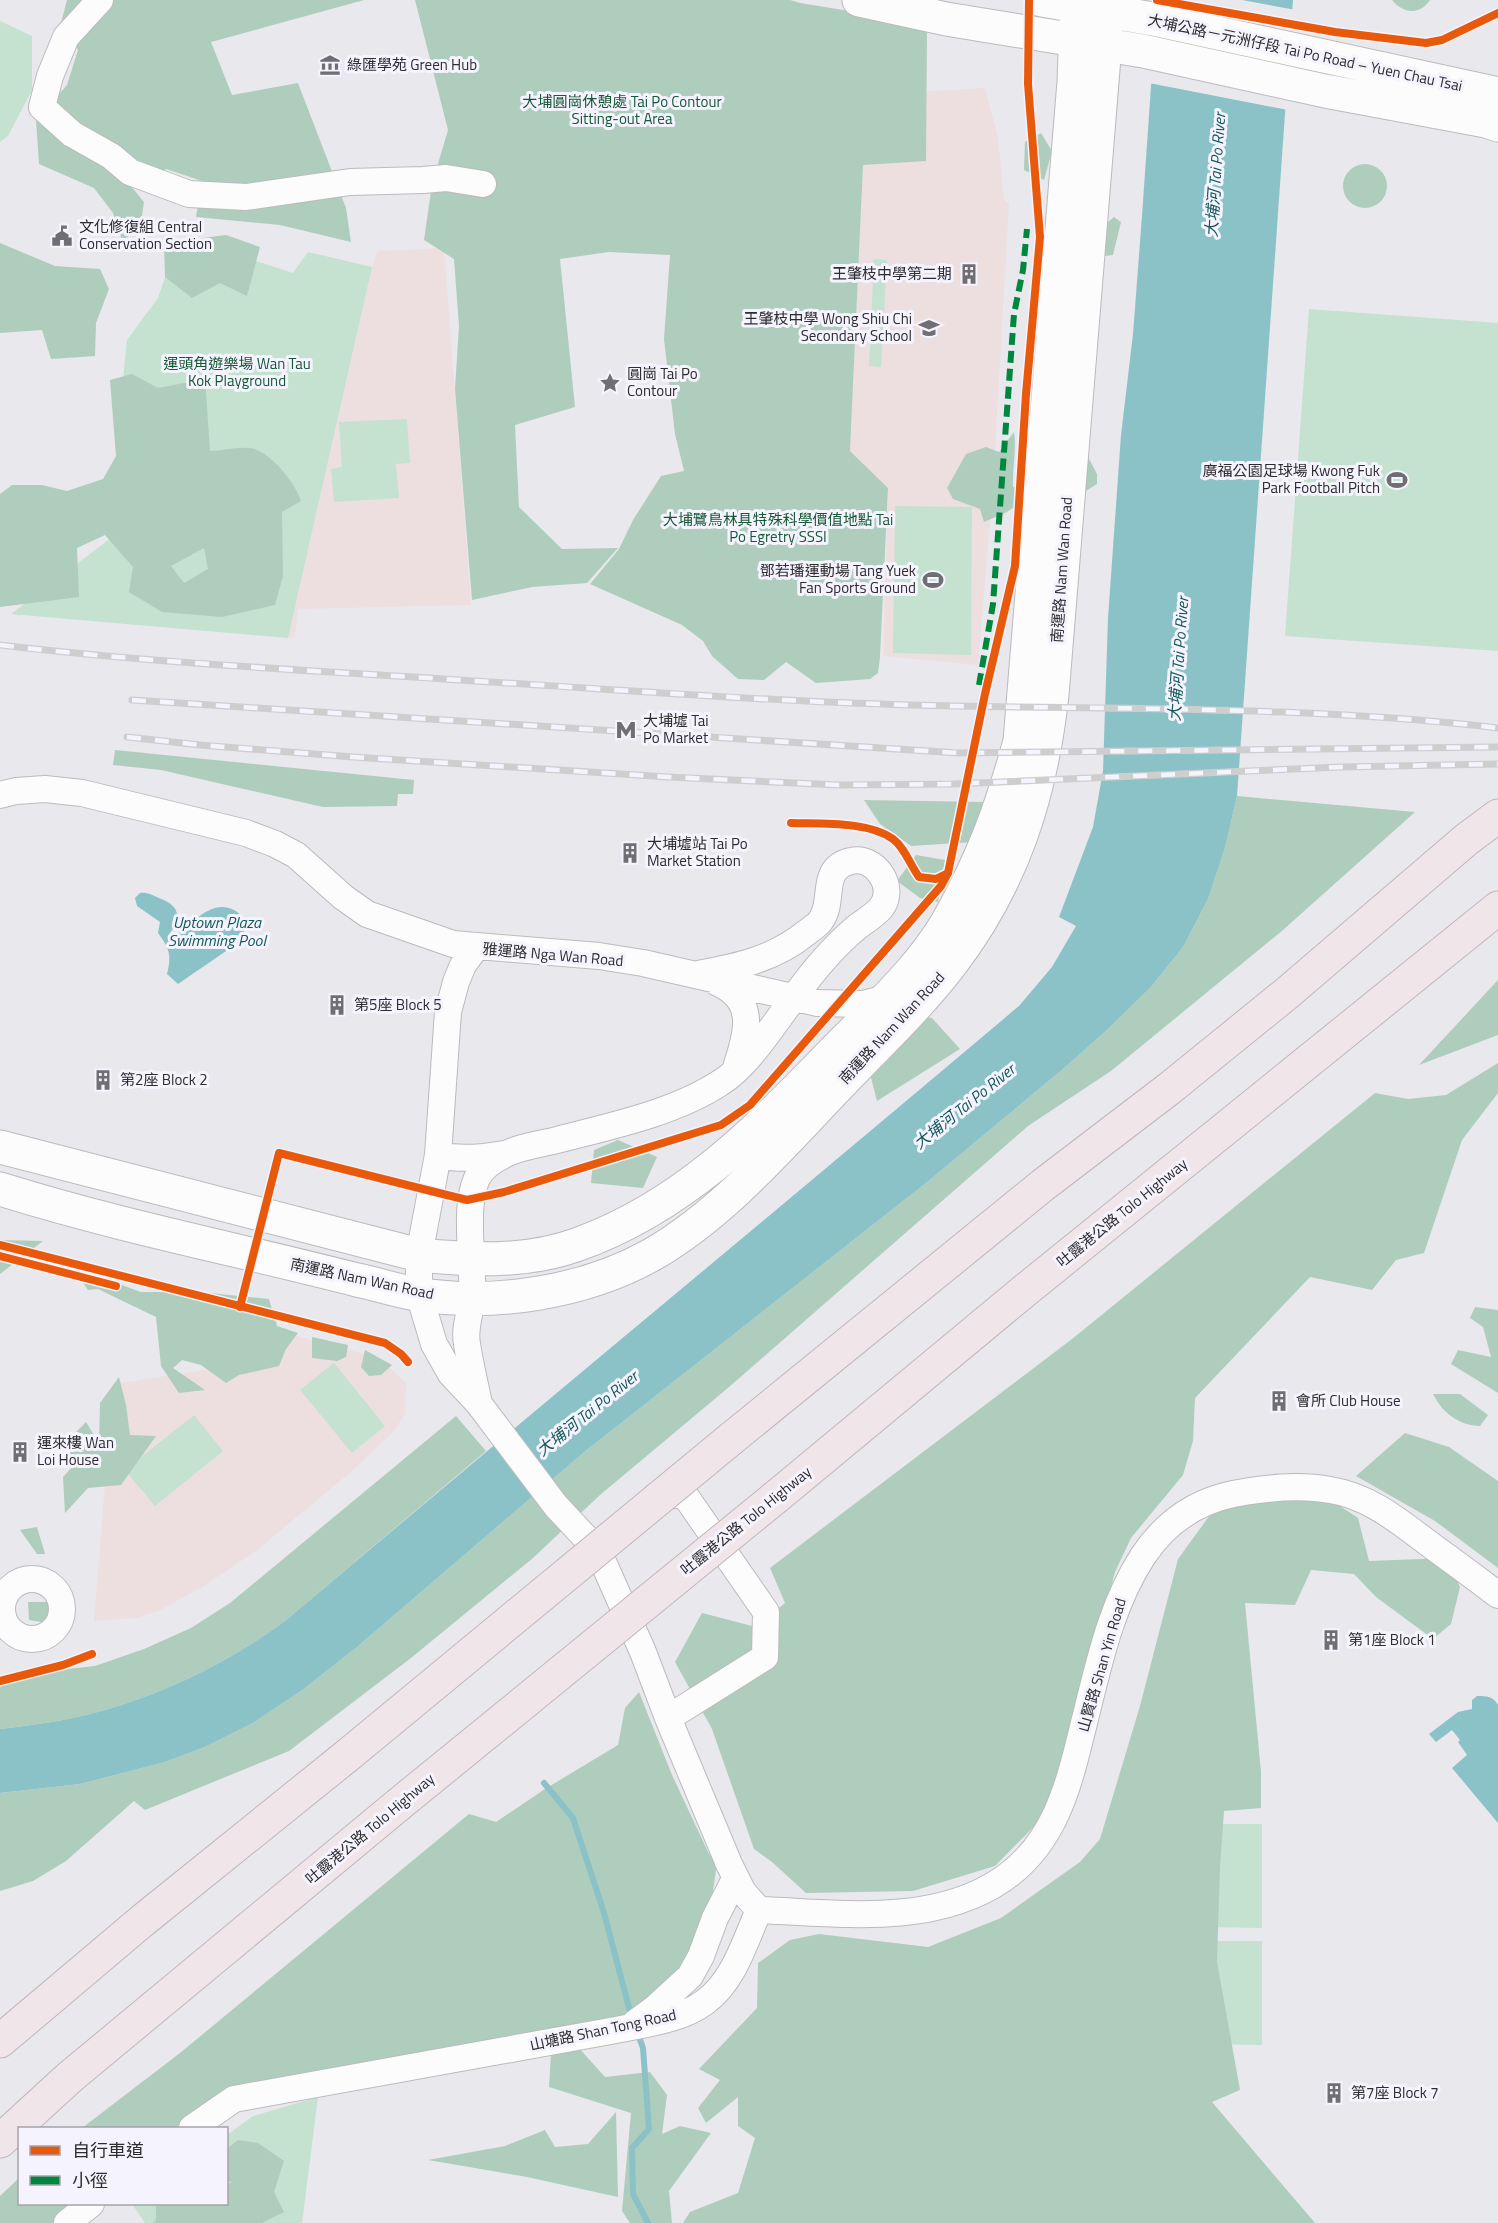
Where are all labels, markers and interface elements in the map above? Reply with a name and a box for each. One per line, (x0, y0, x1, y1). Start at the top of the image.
street label: 大埔公路－元洲仔段 Tai Po Road – Yuen Chau Tsai (1146, 8, 1464, 97)
museum icon: 綠匯學苑 Green Hub (318, 53, 342, 77)
place label: 綠匯學苑 Green Hub (347, 53, 477, 76)
park label: 大埔圓崗休憩處 Tai Po Contour Sitting-out Area (522, 90, 722, 130)
water label: 大埔河 Tai Po River (1199, 110, 1231, 238)
place label: 文化修復組 Central Conservation Section (79, 215, 212, 255)
public building icon: 文化修復組 Central Conservation Section (50, 224, 74, 248)
place label: 王肇枝中學第二期 (832, 262, 952, 285)
building icon: 王肇枝中學第二期 (957, 262, 981, 286)
place label: 王肇枝中學 Wong Shiu Chi Secondary School (743, 307, 912, 347)
school or university icon: 王肇枝中學 Wong Shiu Chi Secondary School (917, 316, 941, 340)
park label: 運頭角遊樂場 Wan Tau Kok Playground (163, 352, 311, 392)
place label: 圓崗 Tai Po Contour (627, 362, 698, 402)
place icon: 圓崗 Tai Po Contour (598, 371, 622, 395)
place label: 廣福公園足球場 Kwong Fuk Park Football Pitch (1202, 459, 1380, 499)
sports icon: 廣福公園足球場 Kwong Fuk Park Football Pitch (1385, 468, 1409, 492)
street label: 南運路 Nam Wan Road (1045, 496, 1078, 644)
park label: 大埔鷺鳥林具特殊科學價值地點 Tai Po Egretry SSSI (663, 508, 893, 548)
place label: 鄧若璠運動場 Tang Yuek Fan Sports Ground (760, 559, 916, 599)
sports icon: 鄧若璠運動場 Tang Yuek Fan Sports Ground (921, 568, 945, 592)
water label: 大埔河 Tai Po River (1162, 594, 1194, 722)
place label: 大埔墟 Tai Po Market (643, 709, 709, 749)
metro station icon: 大埔墟 Tai Po Market (614, 718, 638, 742)
place label: 大埔墟站 Tai Po Market Station (647, 832, 748, 872)
building icon: 大埔墟站 Tai Po Market Station (618, 841, 642, 865)
water label: Uptown Plaza Swimming Pool (168, 910, 268, 952)
street label: 雅運路 Nga Wan Road (482, 937, 624, 972)
street label: 南運路 Nam Wan Road (833, 966, 950, 1089)
building icon: 第5座 Block 5 (325, 993, 349, 1017)
place label: 第5座 Block 5 (354, 993, 442, 1016)
water label: 大埔河 Tai Po River (908, 1056, 1021, 1155)
building icon: 第2座 Block 2 (91, 1068, 115, 1092)
place label: 第2座 Block 2 (120, 1068, 208, 1091)
street label: 吐露港公路 Tolo Highway (1051, 1153, 1192, 1273)
street label: 南運路 Nam Wan Road (288, 1252, 436, 1305)
water label: 大埔河 Tai Po River (531, 1363, 644, 1462)
building icon: 會所 Club House (1267, 1389, 1291, 1413)
place label: 會所 Club House (1296, 1389, 1401, 1412)
place label: 運來樓 Wan Loi House (37, 1431, 114, 1471)
building icon: 運來樓 Wan Loi House (8, 1440, 32, 1464)
street label: 吐露港公路 Tolo Highway (675, 1461, 816, 1581)
street label: 山賢路 Shan Yin Road (1071, 1595, 1132, 1735)
building icon: 第1座 Block 1 (1319, 1628, 1343, 1652)
place label: 第1座 Block 1 (1348, 1628, 1436, 1651)
street label: 吐露港公路 Tolo Highway (300, 1768, 439, 1890)
street label: 山塘路 Shan Tong Road (527, 2003, 678, 2056)
building icon: 第7座 Block 7 (1322, 2081, 1346, 2105)
place label: 第7座 Block 7 (1351, 2081, 1439, 2104)
legend (18, 2127, 228, 2205)
text: 自行車道 (72, 2137, 144, 2164)
text: 小徑 (72, 2167, 108, 2194)

